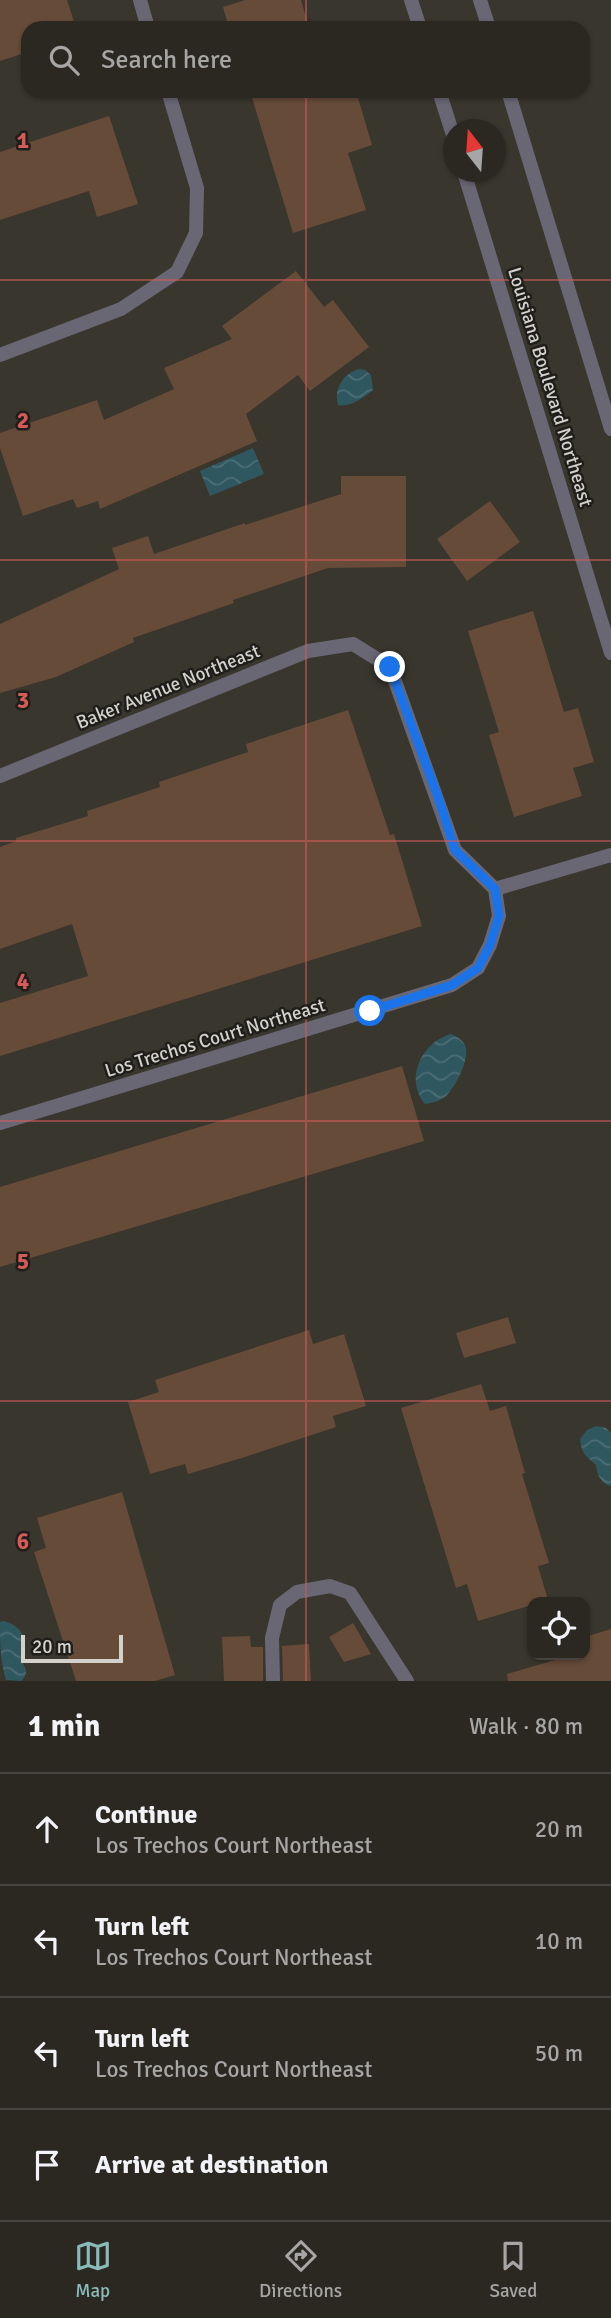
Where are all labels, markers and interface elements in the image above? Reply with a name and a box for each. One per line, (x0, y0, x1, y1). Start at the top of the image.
search box (21, 21, 590, 98)
icon: search (45, 41, 83, 79)
text: Search here (101, 44, 232, 76)
north arrow (443, 119, 506, 182)
text: 1 (17, 126, 29, 155)
street label: Louisiana Boulevard Northeast (502, 264, 598, 510)
text: 2 (17, 406, 29, 435)
street label: Baker Avenue Northeast (73, 639, 264, 735)
route end (374, 651, 405, 682)
text: 3 (17, 686, 29, 715)
text: 4 (17, 967, 29, 996)
street label: Los Trechos Court Northeast (102, 993, 328, 1083)
route start (354, 995, 385, 1026)
text: 5 (17, 1247, 29, 1276)
text: 6 (17, 1527, 29, 1556)
map controls (527, 1597, 590, 1660)
button: locate (527, 1597, 590, 1660)
scale bar (21, 1632, 122, 1664)
text: 20 m (32, 1635, 72, 1659)
text: 1 min (28, 1708, 100, 1745)
text: Walk · 80 m (469, 1712, 583, 1741)
text: Continue (95, 1799, 197, 1831)
icon: ahead (28, 1810, 66, 1848)
text: 20 m (535, 1815, 583, 1844)
text: Los Trechos Court Northeast (95, 1831, 372, 1860)
text: Turn left (95, 1911, 189, 1943)
icon: left (28, 1922, 66, 1960)
text: 10 m (535, 1927, 583, 1956)
text: Los Trechos Court Northeast (95, 1943, 372, 1972)
text: Turn left (95, 2023, 189, 2055)
icon: left (28, 2034, 66, 2072)
text: 50 m (535, 2039, 583, 2068)
text: Los Trechos Court Northeast (95, 2055, 372, 2084)
icon: arrive (28, 2146, 66, 2184)
text: Arrive at destination (95, 2149, 328, 2181)
tab: Map (74, 2237, 112, 2303)
tab: Directions (259, 2237, 342, 2303)
tab: Saved (489, 2237, 537, 2303)

